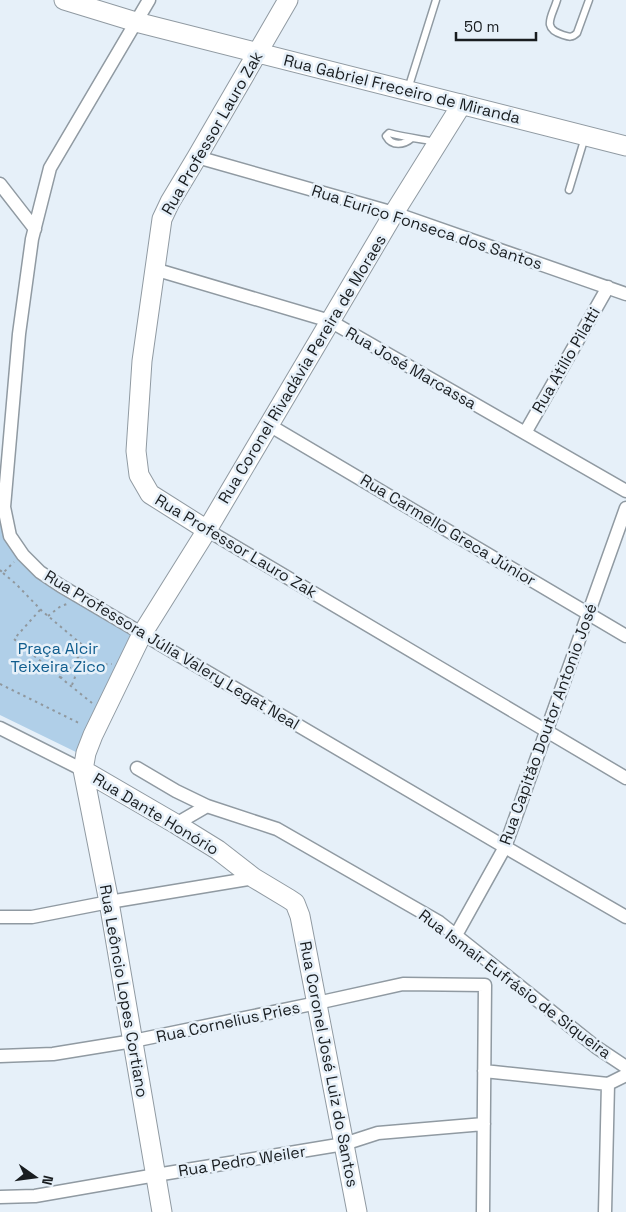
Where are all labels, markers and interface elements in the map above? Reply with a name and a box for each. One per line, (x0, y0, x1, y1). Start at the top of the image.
scale bar (456, 10, 536, 42)
text: 50 m (464, 17, 499, 36)
street label: Rua Professor Lauro Zak (157, 47, 268, 219)
street label: Rua Gabriel Freceiro de Miranda (281, 49, 523, 129)
street label: Rua Eurico Fonseca dos Santos (309, 180, 545, 274)
street label: Rua Coronel Rivadávia Pereira de Moraes (213, 231, 391, 507)
street label: Rua Atílio Pilatti (527, 303, 605, 417)
street label: Rua José Marcassa (342, 322, 480, 414)
street label: Rua Carmello Greca Júnior (356, 469, 540, 591)
street label: Rua Professor Lauro Zak (151, 489, 321, 603)
street label: Rua Professora Júlia Valery Legat Neal (41, 565, 303, 735)
street label: Rua Capitão Doutor Antonio José (494, 600, 602, 848)
park label: Praça Alcir Teixeira Zico (10, 638, 106, 677)
street label: Rua Dante Honório (89, 768, 223, 860)
street label: Rua Leôncio Lopes Cortiano (95, 883, 153, 1099)
street label: Rua Ismair Eufrásio de Siqueira (415, 905, 615, 1063)
street label: Rua Coronel José Luiz do Santos (295, 939, 363, 1189)
street label: Rua Cornelius Pries (154, 997, 302, 1047)
street label: Rua Pedro Weiler (177, 1141, 307, 1181)
north arrow (10, 1152, 60, 1202)
text: N (38, 1173, 57, 1187)

